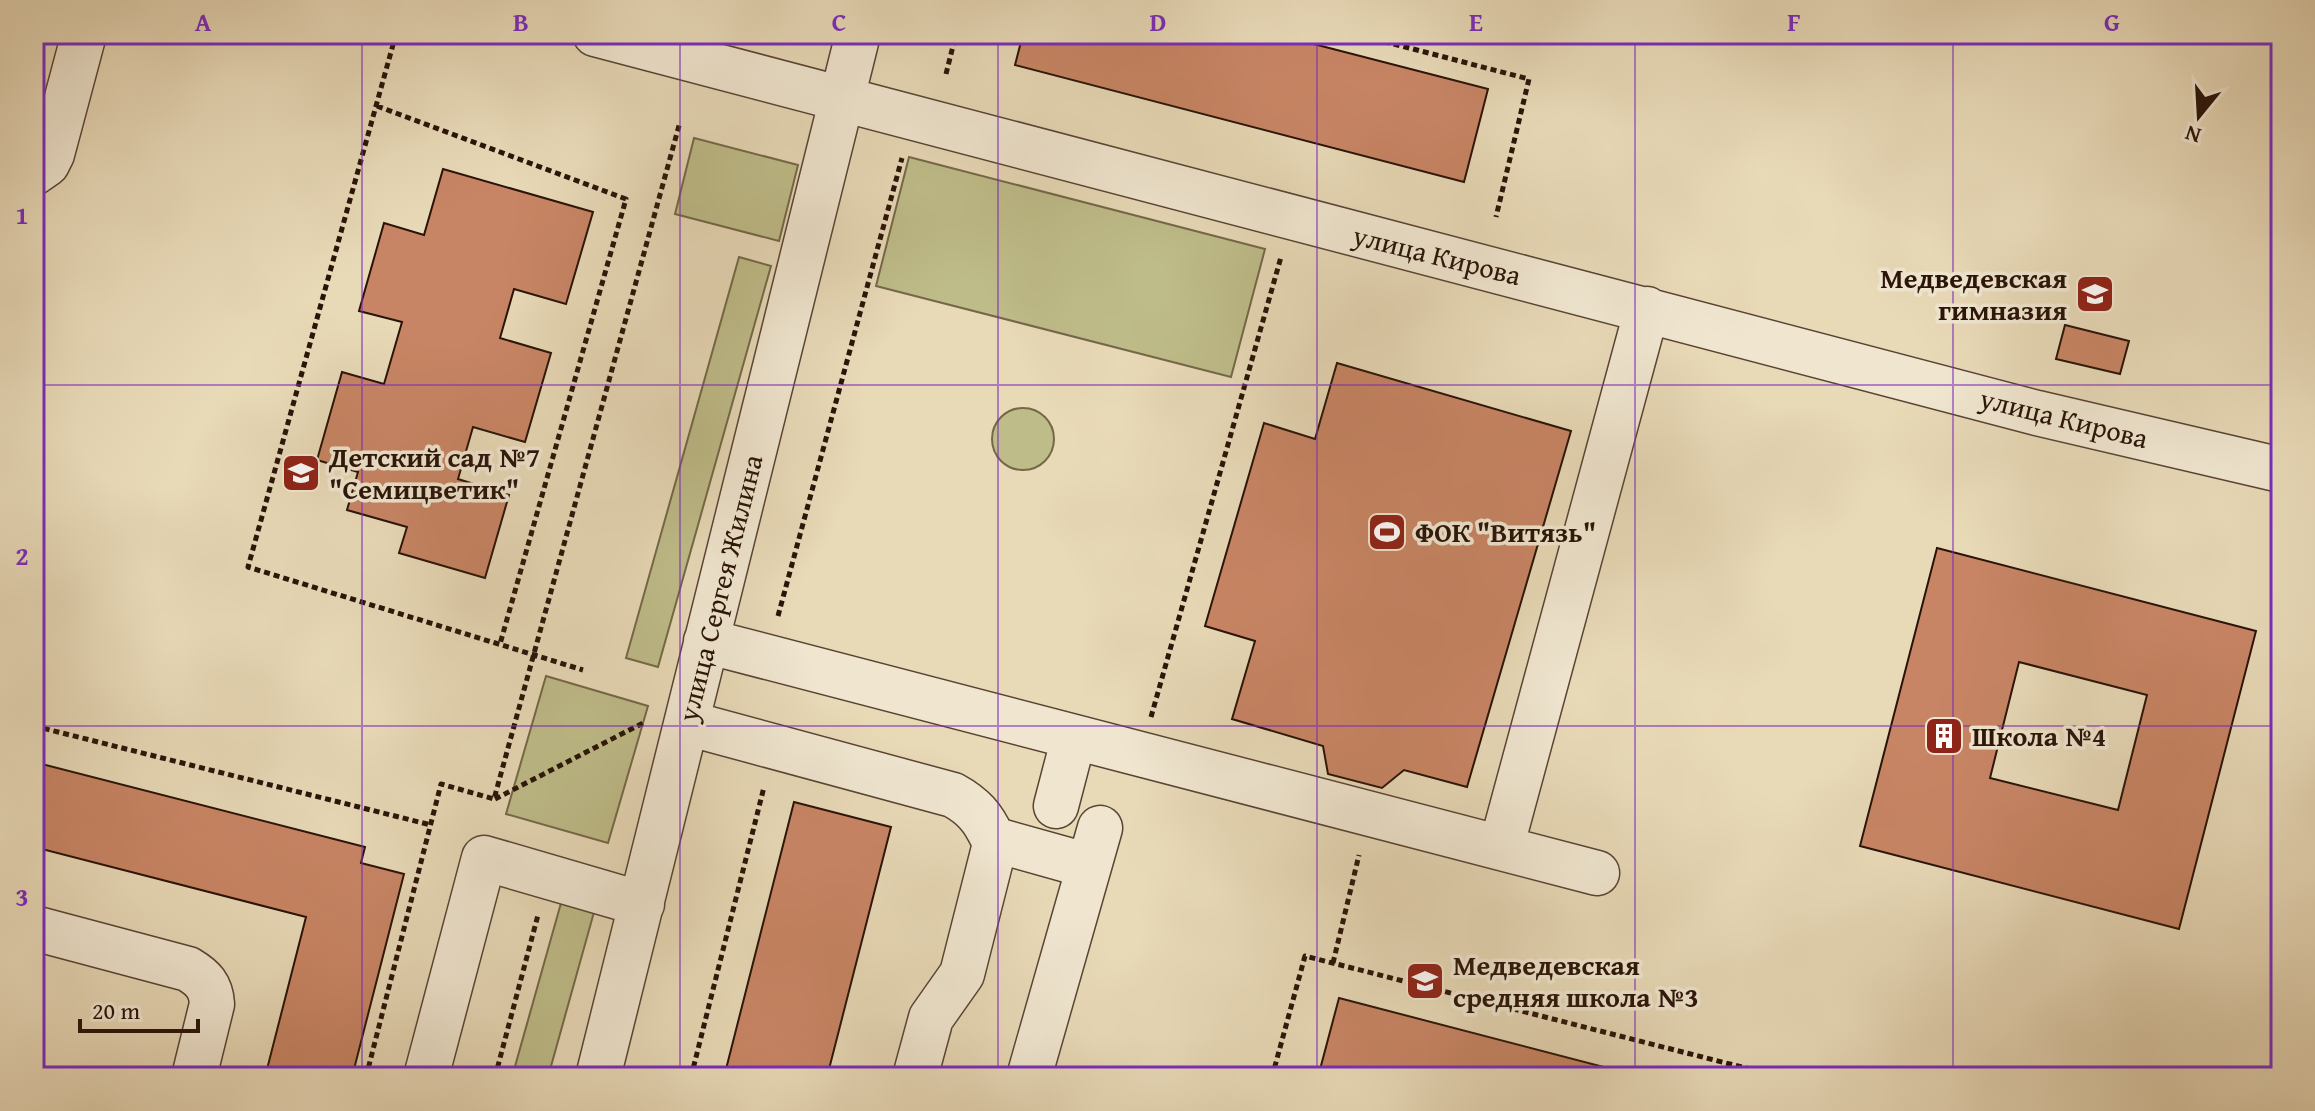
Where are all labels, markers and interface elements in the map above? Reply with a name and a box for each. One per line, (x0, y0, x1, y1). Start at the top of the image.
text: A (195, 2, 212, 41)
text: B (513, 2, 529, 41)
text: C (832, 2, 846, 41)
text: D (1150, 2, 1166, 41)
text: E (1469, 2, 1483, 41)
text: F (1787, 2, 1801, 41)
text: G (2104, 2, 2120, 41)
north arrow (2159, 76, 2239, 156)
text: N (2181, 117, 2205, 153)
text: 1 (15, 195, 29, 234)
street label: улица Кирова (1348, 214, 1526, 295)
place label: Медведевская гимназия (1880, 257, 2067, 330)
school or university icon: Медведевская гимназия (2074, 273, 2116, 315)
street label: улица Кирова (1975, 377, 2153, 458)
place label: Детский сад №7 "Семицветик" (328, 436, 540, 509)
street label: улица Сергея Жилина (666, 450, 773, 727)
school or university icon: Детский сад №7 "Семицветик" (280, 452, 322, 494)
sports icon: ФОК "Витязь" (1366, 511, 1408, 553)
place label: ФОК "Витязь" (1415, 511, 1596, 552)
text: 2 (15, 536, 29, 575)
building icon: Школа №4 (1923, 715, 1965, 757)
place label: Школа №4 (1972, 715, 2106, 756)
text: 3 (15, 877, 29, 916)
place label: Медведевская средняя школа №3 (1453, 944, 1699, 1017)
school or university icon: Медведевская средняя школа №3 (1404, 960, 1446, 1002)
scale bar (80, 983, 198, 1033)
text: 20 m (92, 993, 140, 1028)

